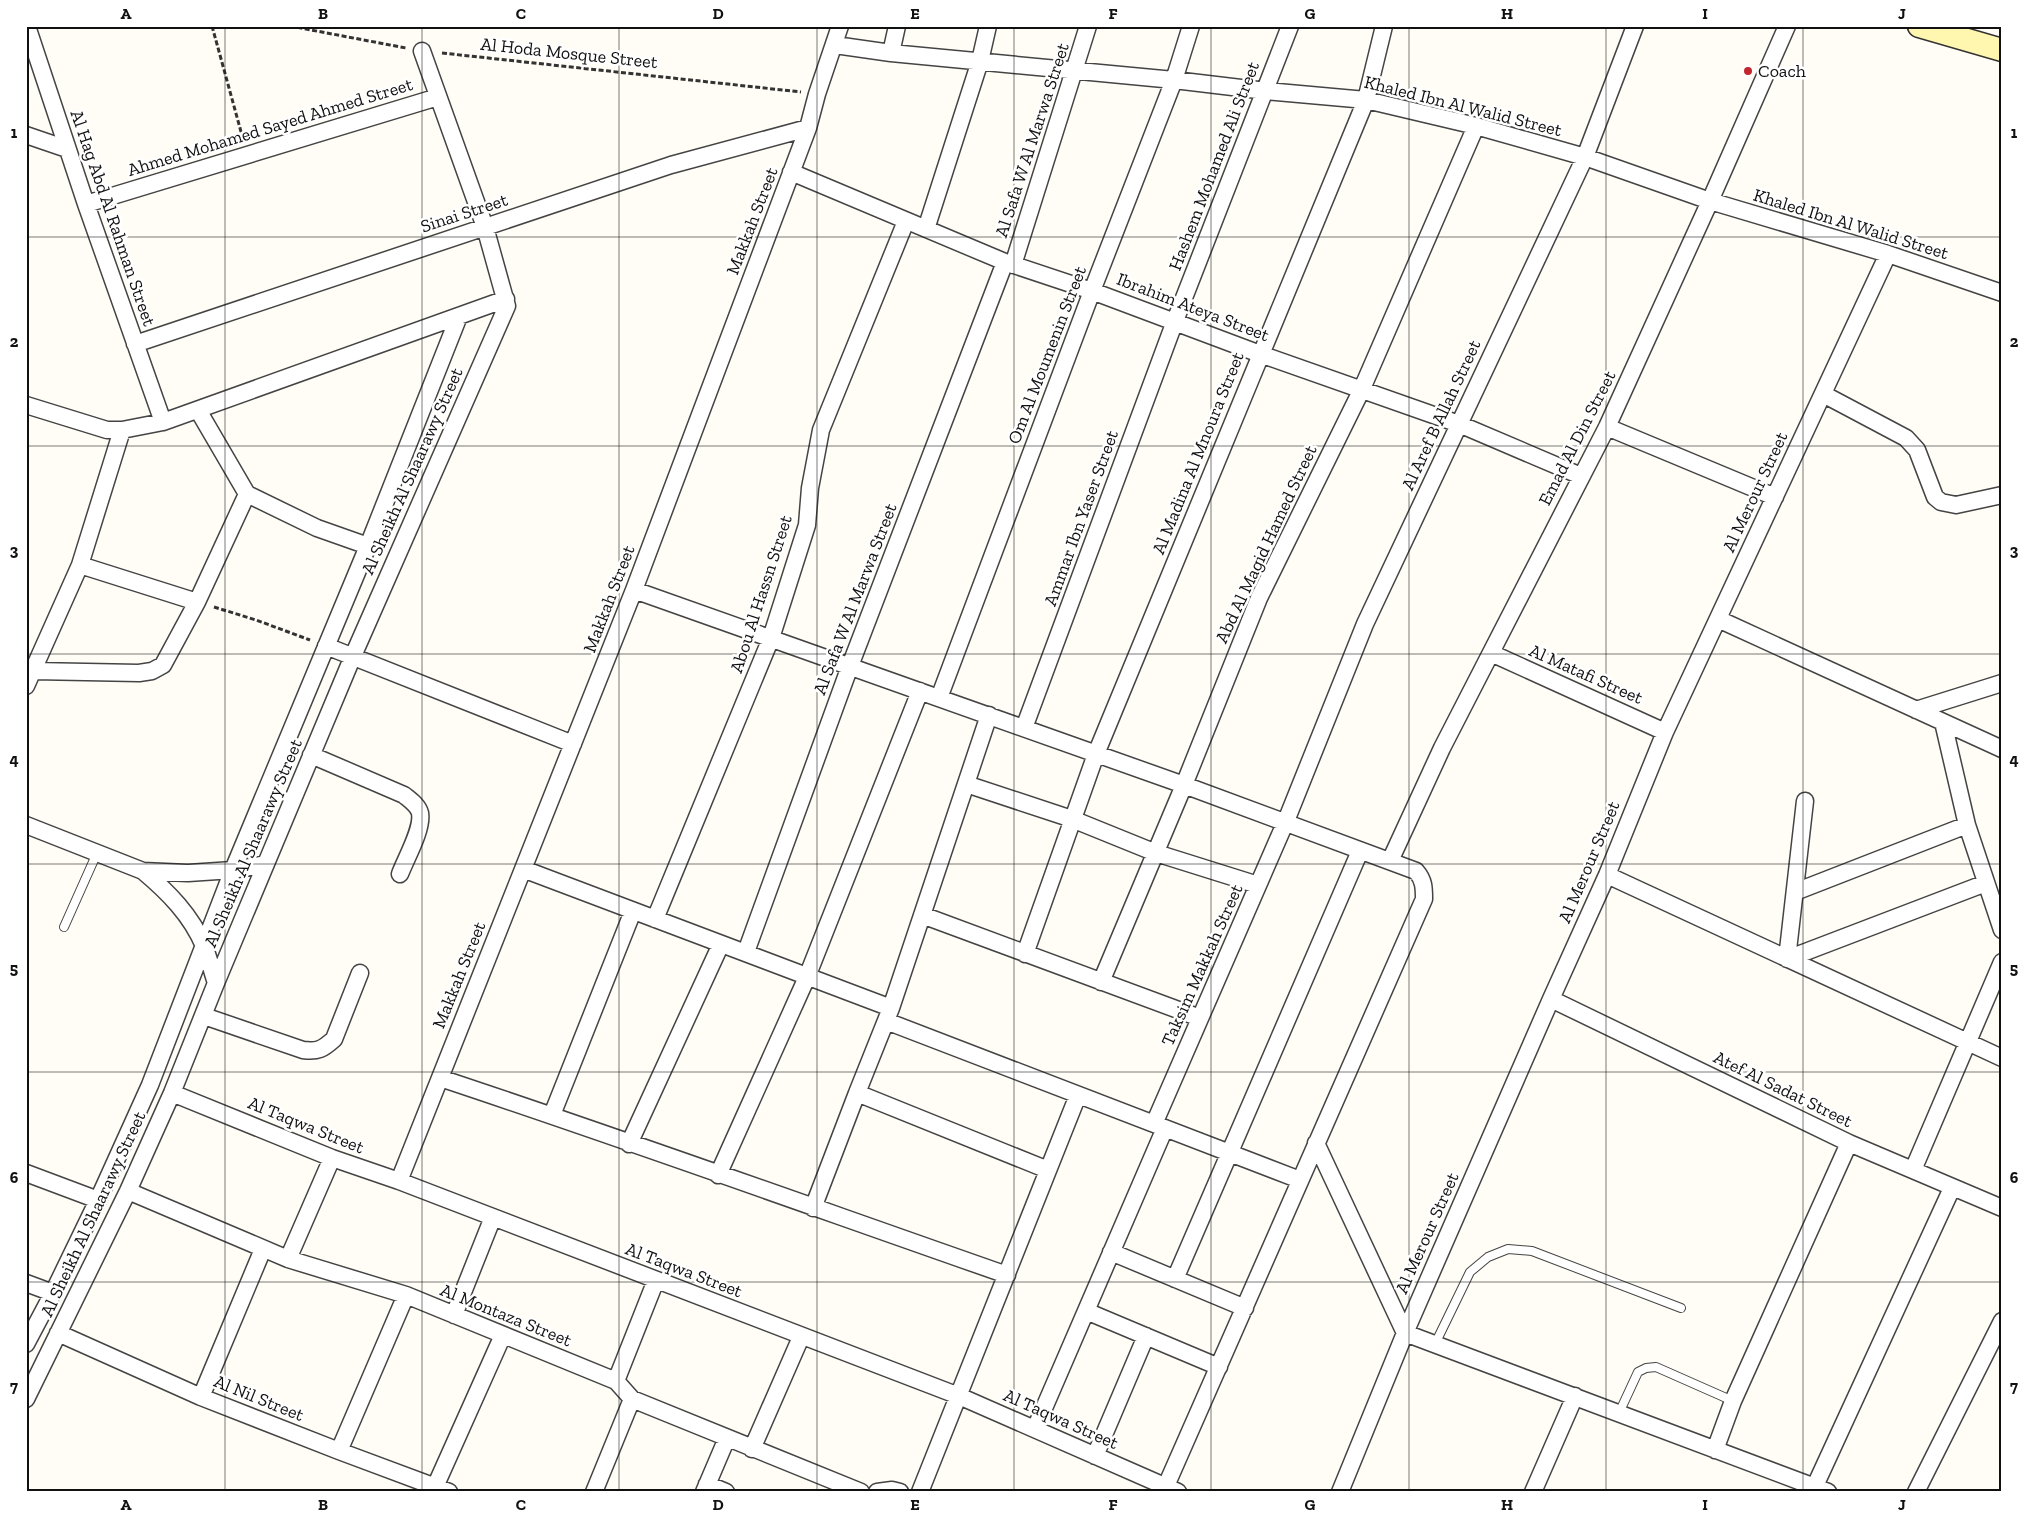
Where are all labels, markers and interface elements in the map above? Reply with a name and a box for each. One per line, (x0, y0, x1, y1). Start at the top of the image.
text: A (121, 4, 132, 23)
text: B (318, 4, 328, 23)
text: C (516, 4, 526, 23)
text: D (712, 4, 724, 23)
text: E (910, 4, 920, 23)
text: F (1108, 4, 1118, 23)
text: G (1305, 4, 1316, 23)
text: H (1501, 4, 1513, 23)
text: I (1702, 4, 1708, 23)
text: J (1898, 4, 1906, 23)
street label: Al Hoda Mosque Street (479, 33, 659, 73)
street label: Al Safa W Al Marwa Street (990, 40, 1074, 240)
street label: Hashem Mohamed Ali Street (1164, 58, 1264, 274)
place label: Coach (1758, 60, 1806, 82)
marker: Coach (1742, 65, 1754, 77)
street label: Khaled Ibn Al Walid Street (1362, 71, 1564, 141)
street label: Ahmed Mohamed Sayed Ahmed Street (125, 73, 416, 181)
street label: Al Hag Abd Al Rahman Street (66, 107, 160, 329)
text: 1 (11, 123, 18, 142)
text: 1 (2011, 123, 2018, 142)
street label: Makkah Street (721, 164, 783, 278)
street label: Khaled Ibn Al Walid Street (1751, 184, 1951, 264)
street label: Sinai Street (418, 189, 511, 237)
street label: Om Al Moumenin Street (1003, 263, 1091, 447)
street label: Ibrahim Ateya Street (1114, 268, 1273, 346)
text: 2 (10, 332, 19, 351)
text: 2 (2010, 332, 2019, 351)
street label: Al Aref B Allah Street (1397, 336, 1486, 494)
street label: Al Madina Al Mnoura Street (1147, 348, 1249, 557)
street label: Al Sheikh Al Shaarawy Street (356, 364, 468, 578)
street label: Emad Al Din Street (1534, 367, 1621, 509)
street label: Ammar Ibn Yaser Street (1039, 427, 1123, 609)
street label: Al Merour Street (1718, 428, 1793, 556)
street label: Abd Al Magid Hamed Street (1210, 441, 1322, 647)
street label: Al Safa W Al Marwa Street (808, 500, 902, 698)
street label: Abou Al Hassn Street (725, 512, 797, 676)
text: 3 (10, 541, 19, 560)
text: 3 (2010, 541, 2019, 560)
street label: Makkah Street (578, 542, 640, 656)
street label: Al Matafi Street (1526, 639, 1647, 709)
street label: Al Sheikh Al Shaarawy Street (199, 735, 307, 950)
text: 4 (9, 750, 19, 769)
text: 4 (2009, 750, 2019, 769)
street label: Al Merour Street (1553, 798, 1625, 926)
street label: Taksim Makkah Street (1156, 881, 1248, 1049)
street label: Makkah Street (428, 918, 491, 1032)
text: 5 (10, 959, 18, 978)
text: 5 (2010, 959, 2018, 978)
street label: Atef Al Sadat Street (1710, 1046, 1856, 1132)
street label: Al Taqwa Street (245, 1092, 368, 1158)
street label: Al Sheikh Al Shaarawy Street (36, 1108, 150, 1320)
text: 6 (10, 1168, 19, 1187)
text: 6 (2010, 1168, 2019, 1187)
street label: Al Merour Street (1390, 1169, 1464, 1297)
street label: Al Taqwa Street (623, 1238, 746, 1302)
street label: Al Montaza Street (437, 1279, 575, 1351)
street label: Al Nil Street (211, 1370, 307, 1426)
text: 7 (10, 1377, 18, 1396)
text: 7 (2010, 1377, 2018, 1396)
street label: Al Taqwa Street (1000, 1384, 1122, 1454)
text: A (121, 1495, 132, 1514)
text: B (318, 1495, 328, 1514)
text: C (516, 1495, 526, 1514)
text: D (712, 1495, 724, 1514)
text: E (910, 1495, 920, 1514)
text: F (1108, 1495, 1118, 1514)
text: G (1305, 1495, 1316, 1514)
text: H (1501, 1495, 1513, 1514)
text: I (1702, 1495, 1708, 1514)
text: J (1898, 1495, 1906, 1514)

